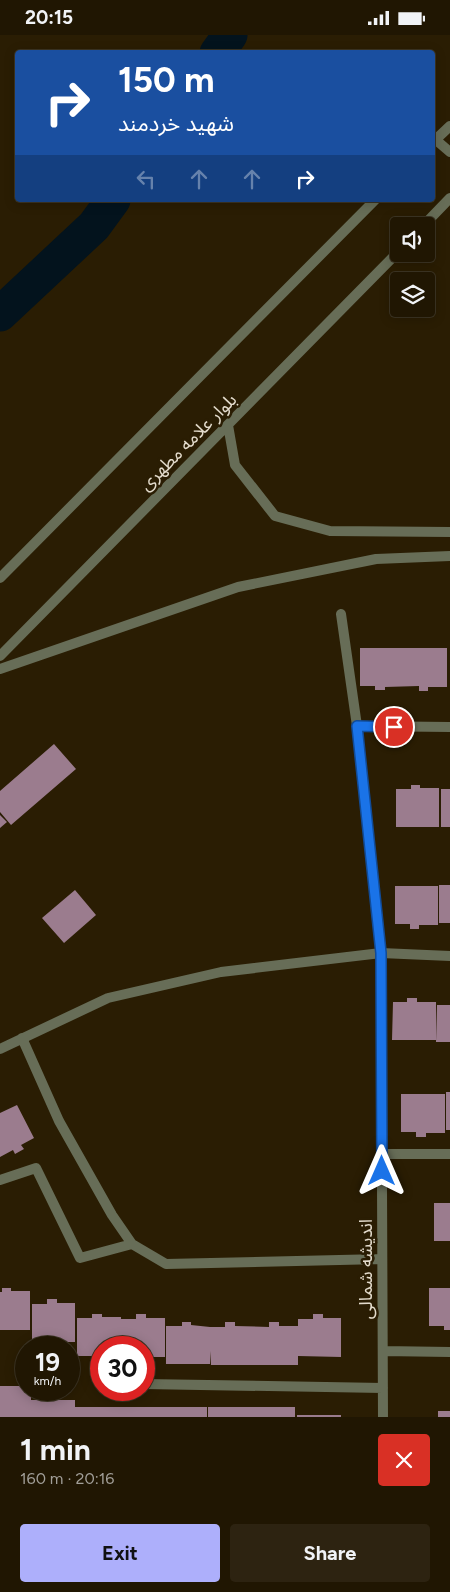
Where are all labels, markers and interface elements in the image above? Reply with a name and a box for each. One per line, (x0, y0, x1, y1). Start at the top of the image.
text: 20:15 (25, 6, 73, 29)
text: 150 m (118, 59, 215, 101)
icon: right (35, 70, 100, 135)
text: شهید خردمند (118, 110, 234, 137)
icon: left (132, 165, 160, 193)
icon: ahead (185, 165, 213, 193)
icon: ahead (238, 165, 266, 193)
icon: right (291, 165, 319, 193)
map controls (390, 217, 435, 317)
button: sound (390, 217, 435, 262)
button: layers (390, 272, 435, 317)
street label: بلوار علامه مطهری (135, 389, 241, 495)
pin (373, 706, 415, 748)
icon: arrive (380, 713, 408, 741)
position arrow (355, 1144, 407, 1196)
street label: اندیشه شمالی (355, 1219, 377, 1319)
speed limit sign: 30 (90, 1336, 155, 1401)
text: 19 (35, 1347, 60, 1377)
text: km/h (34, 1374, 61, 1388)
text: 1 min (20, 1431, 91, 1468)
button: close (378, 1434, 430, 1486)
text: 160 m · 20:16 (20, 1469, 114, 1488)
button: Exit (20, 1524, 220, 1582)
button: Share (230, 1524, 430, 1582)

